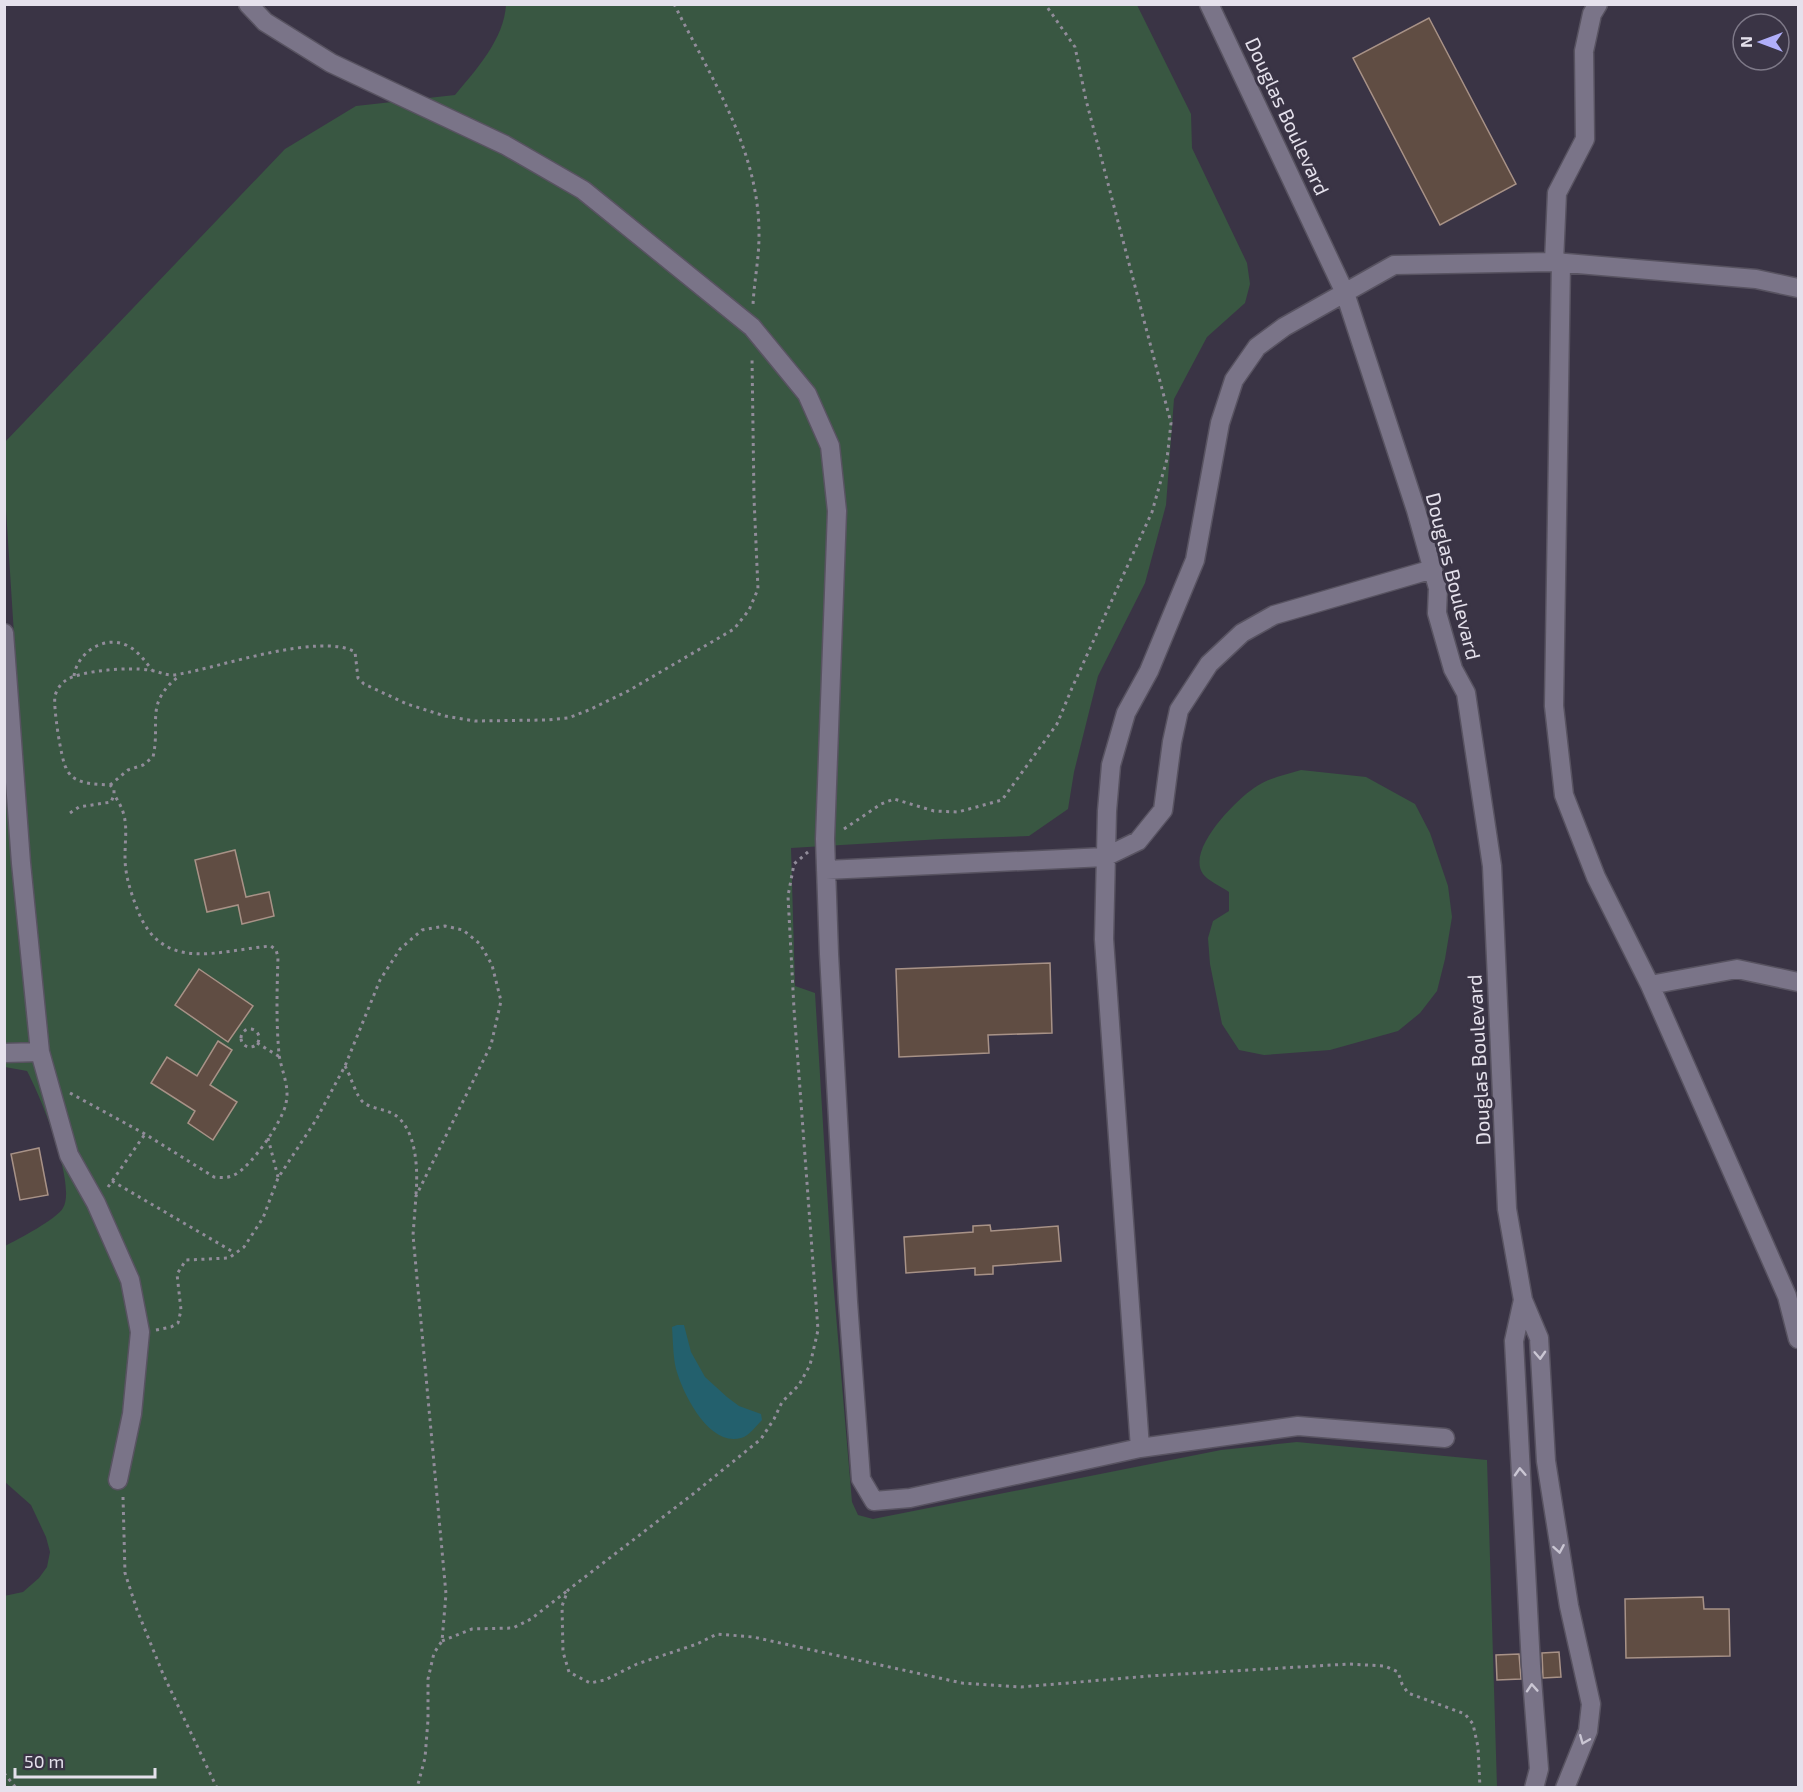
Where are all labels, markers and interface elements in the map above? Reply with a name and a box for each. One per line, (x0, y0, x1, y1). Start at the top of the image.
north arrow (1731, 12, 1791, 72)
street label: Douglas Boulevard (1241, 33, 1335, 199)
text: N (1736, 36, 1755, 48)
street label: Douglas Boulevard (1422, 490, 1486, 662)
street label: Douglas Boulevard (1462, 974, 1494, 1146)
one-way arrow (1533, 1351, 1546, 1360)
one-way arrow (1514, 1468, 1527, 1477)
one-way arrow (1553, 1544, 1565, 1554)
one-way arrow (1526, 1683, 1539, 1692)
one-way arrow (1579, 1734, 1591, 1745)
scale bar (15, 1741, 154, 1779)
text: 50 m (24, 1750, 64, 1772)

